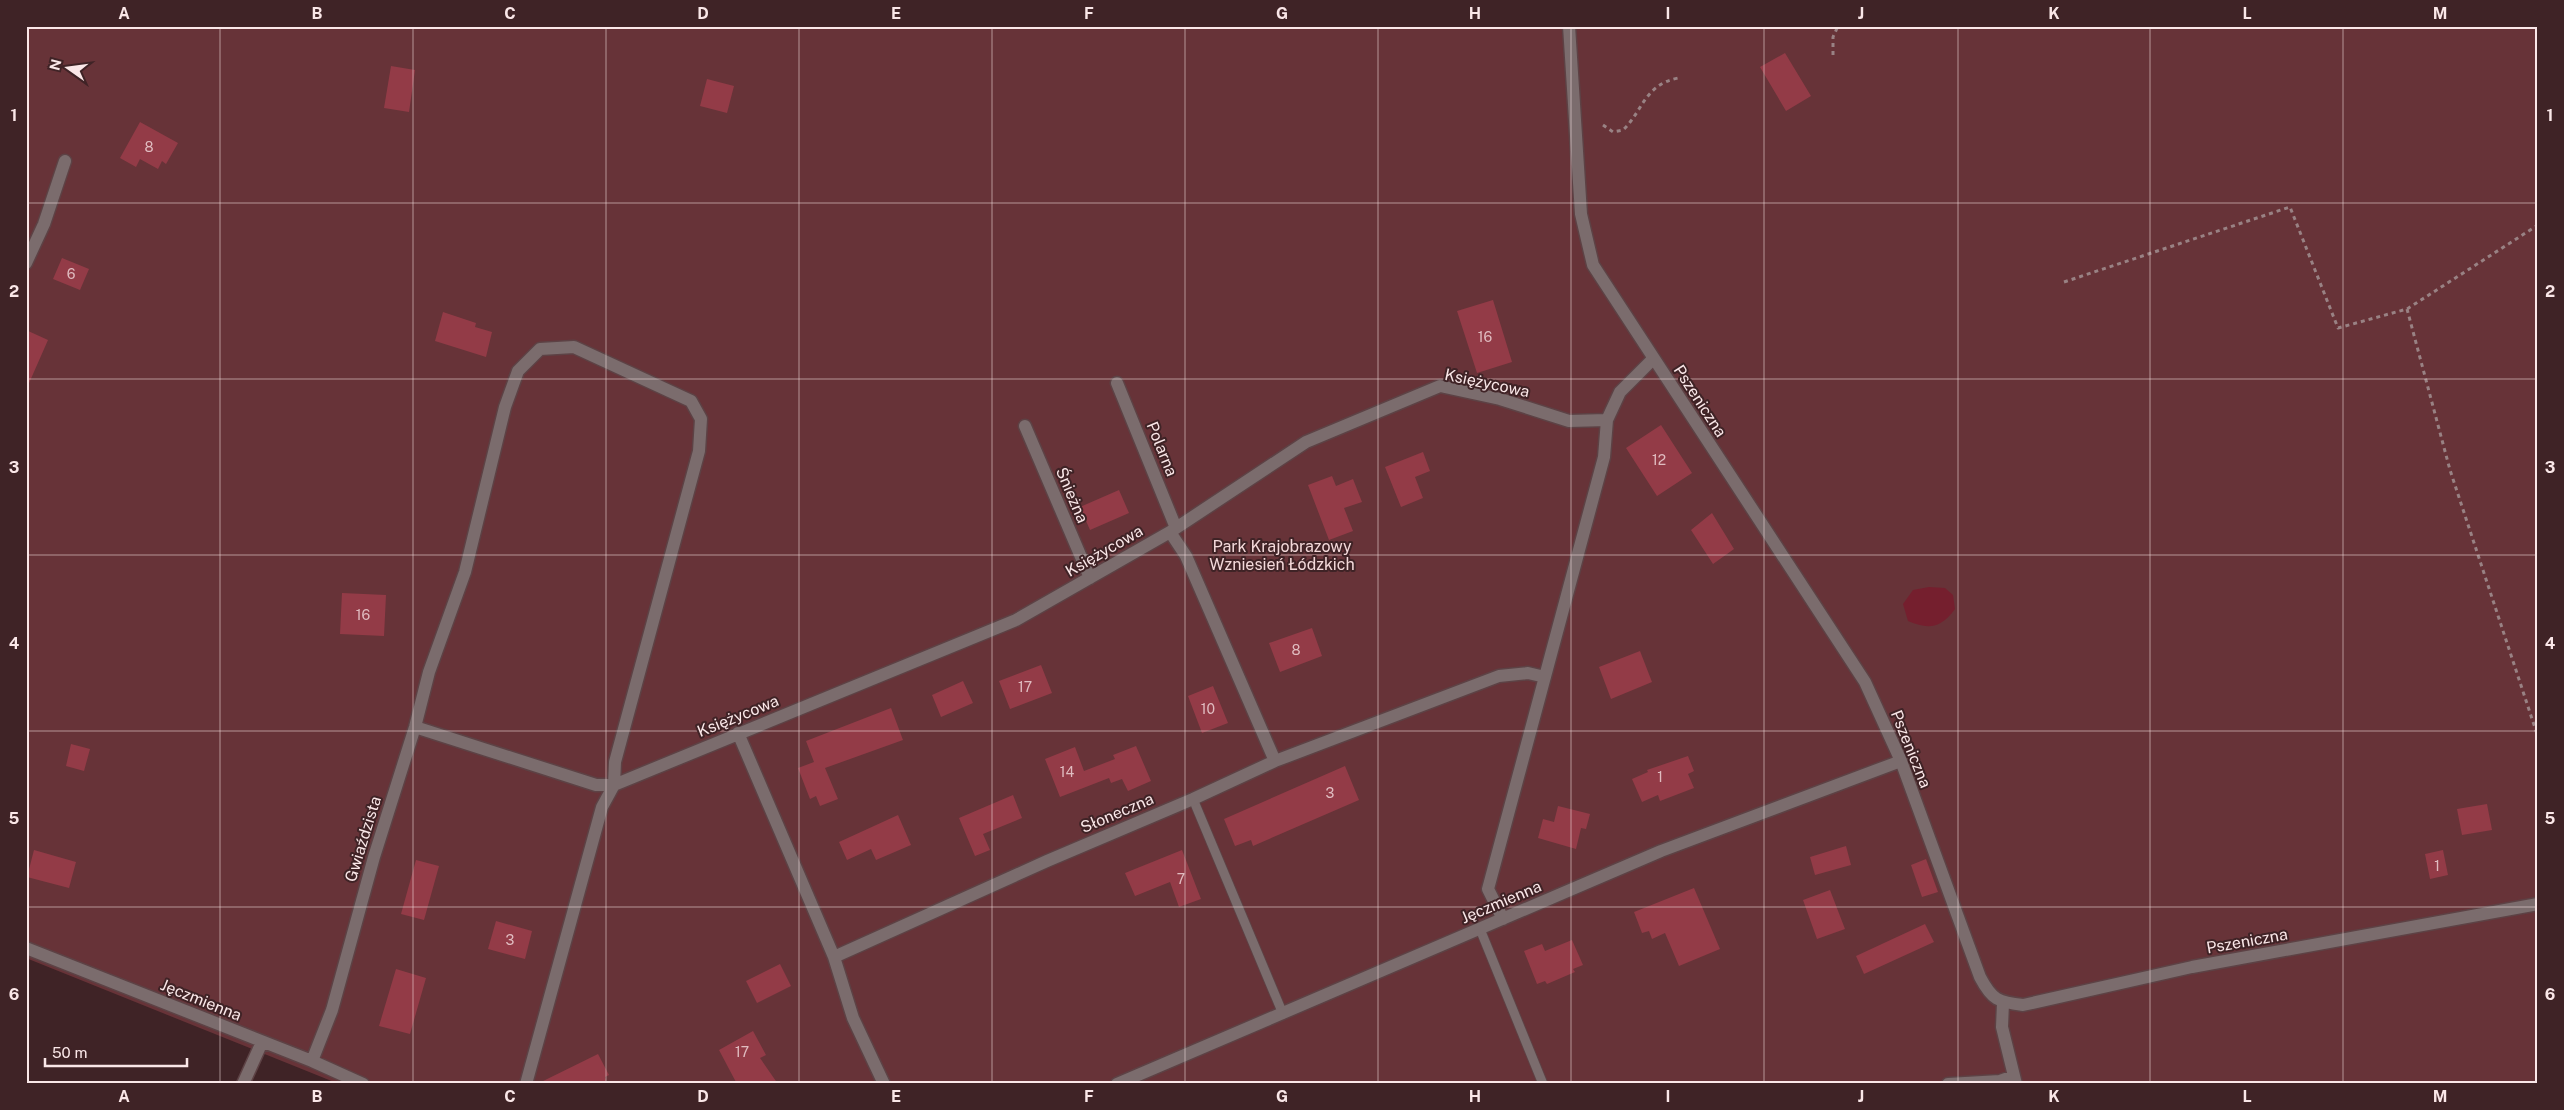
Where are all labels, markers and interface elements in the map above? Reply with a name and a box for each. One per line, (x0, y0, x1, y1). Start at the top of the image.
text: A (118, 4, 130, 23)
text: B (312, 4, 323, 23)
text: C (504, 4, 516, 23)
text: D (697, 4, 709, 23)
text: E (891, 4, 901, 23)
text: F (1084, 4, 1094, 23)
text: G (1276, 4, 1288, 23)
text: H (1469, 4, 1481, 23)
text: I (1666, 4, 1670, 23)
text: J (1858, 4, 1864, 23)
text: K (2048, 4, 2060, 23)
text: L (2242, 4, 2252, 23)
text: M (2433, 4, 2447, 23)
north arrow (42, 42, 92, 92)
text: N (46, 58, 64, 72)
text: 1 (11, 106, 17, 125)
text: 1 (2547, 106, 2553, 125)
house number: 8 (144, 139, 154, 155)
house number: 6 (67, 266, 76, 282)
text: 2 (9, 282, 19, 301)
text: 2 (2545, 282, 2555, 301)
house number: 16 (1478, 329, 1492, 345)
street label: Pszeniczna (1670, 361, 1730, 441)
street label: Księżycowa (1443, 365, 1531, 401)
street label: Polarna (1143, 419, 1181, 479)
house number: 12 (1652, 452, 1666, 468)
text: 3 (9, 458, 19, 477)
text: 3 (2545, 458, 2555, 477)
street label: Śnieżna (1052, 464, 1093, 526)
street label: Księżycowa (1062, 521, 1146, 581)
park label: Park Krajobrazowy Wzniesień Łódzkich (1209, 537, 1355, 574)
house number: 16 (356, 607, 370, 623)
text: 4 (9, 634, 20, 653)
text: 4 (2545, 634, 2556, 653)
house number: 8 (1291, 642, 1301, 658)
house number: 17 (1018, 679, 1032, 695)
street label: Księżycowa (694, 691, 782, 741)
house number: 10 (1201, 701, 1215, 717)
street label: Pszeniczna (1887, 707, 1935, 791)
house number: 14 (1060, 764, 1074, 780)
house number: 1 (1657, 769, 1663, 785)
house number: 3 (1326, 785, 1335, 801)
street label: Słoneczna (1078, 789, 1156, 837)
street label: Gwiaździsta (341, 794, 385, 884)
text: 5 (9, 809, 20, 828)
text: 5 (2545, 809, 2556, 828)
house number: 1 (2434, 858, 2440, 874)
house number: 7 (1177, 871, 1185, 887)
street label: Jęczmienna (1458, 877, 1544, 927)
street label: Pszeniczna (2205, 925, 2289, 957)
house number: 3 (506, 932, 515, 948)
street label: Jęczmienna (158, 975, 244, 1025)
text: 6 (9, 985, 19, 1004)
text: 6 (2545, 985, 2555, 1004)
scale bar (45, 1035, 188, 1067)
text: 50 m (52, 1044, 87, 1061)
house number: 17 (735, 1044, 749, 1060)
text: A (118, 1087, 130, 1106)
text: B (312, 1087, 323, 1106)
text: C (504, 1087, 516, 1106)
text: D (697, 1087, 709, 1106)
text: E (891, 1087, 901, 1106)
text: F (1084, 1087, 1094, 1106)
text: G (1276, 1087, 1288, 1106)
text: H (1469, 1087, 1481, 1106)
text: I (1666, 1087, 1670, 1106)
text: J (1858, 1087, 1864, 1106)
text: K (2048, 1087, 2060, 1106)
text: L (2242, 1087, 2252, 1106)
text: M (2433, 1087, 2447, 1106)

